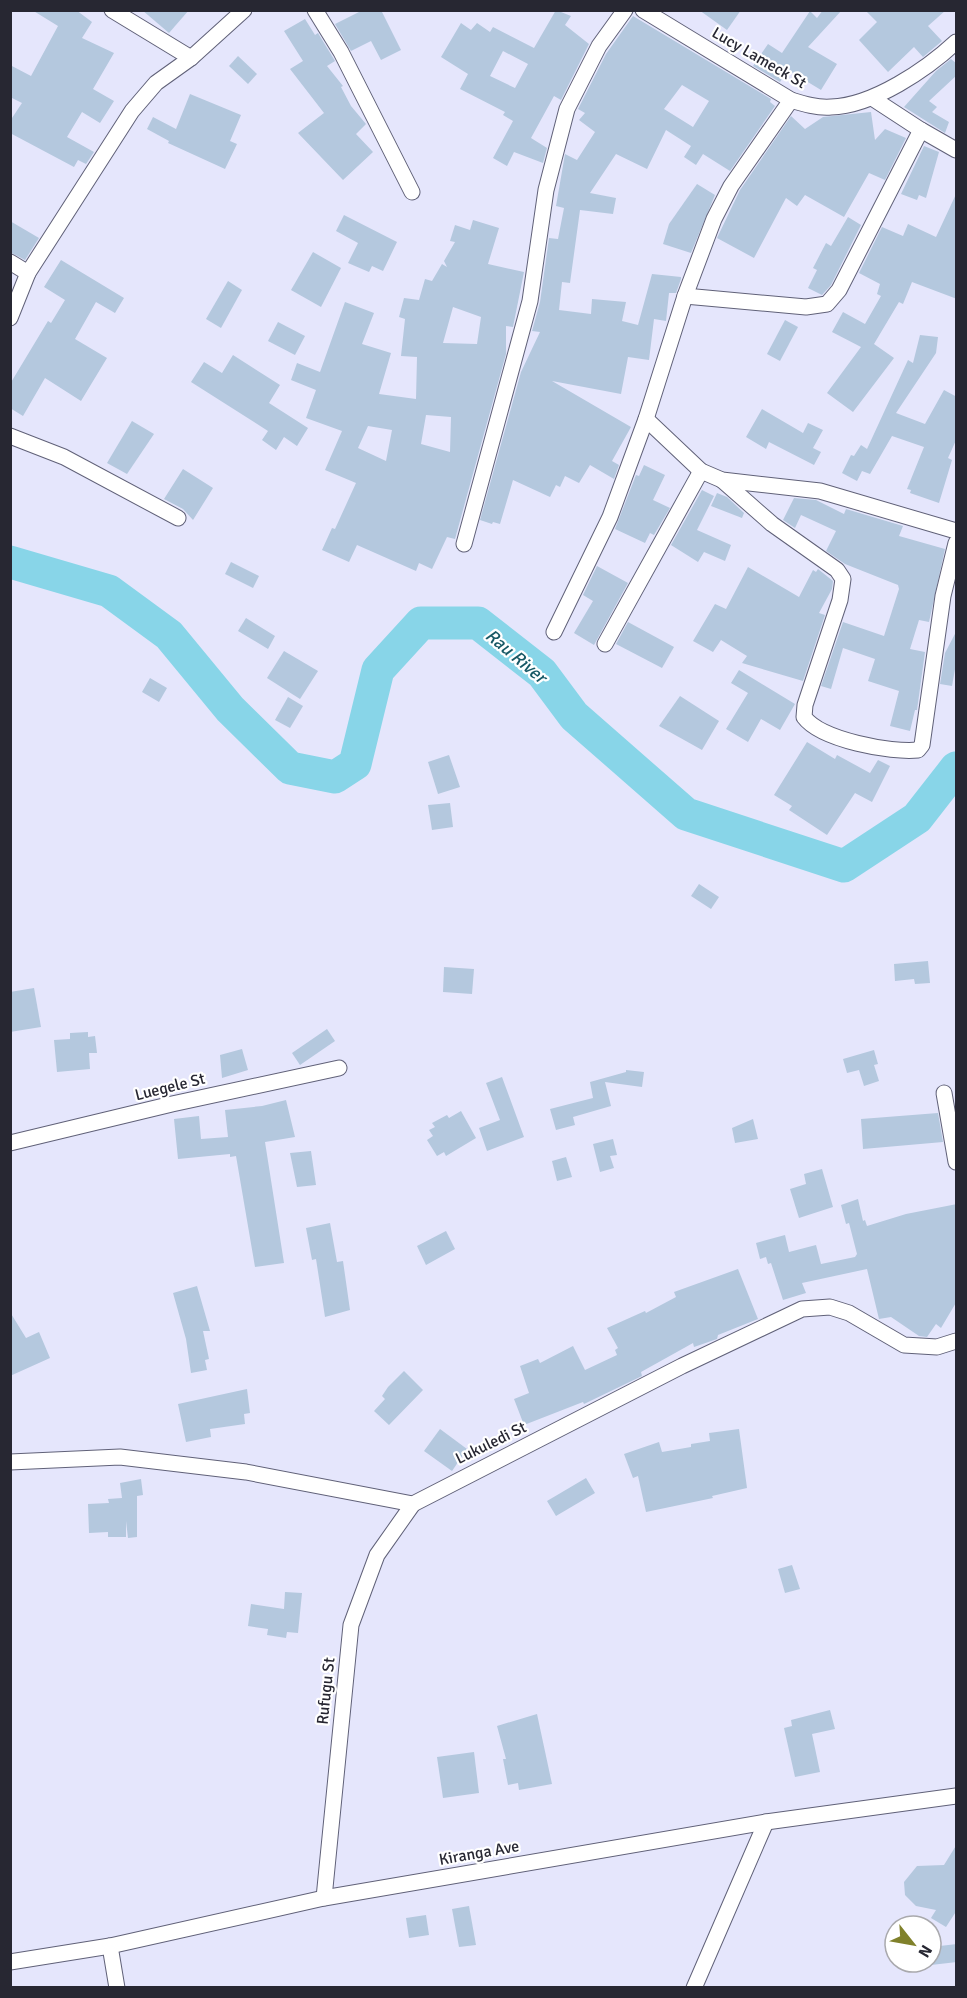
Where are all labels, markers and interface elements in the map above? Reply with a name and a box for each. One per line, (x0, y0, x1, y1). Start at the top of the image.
street label: Lucy Lameck St (708, 23, 810, 93)
water label: Rau River (481, 624, 553, 689)
street label: Luegele St (133, 1069, 208, 1105)
street label: Lukuledi St (452, 1417, 530, 1469)
street label: Rufugu St (313, 1656, 340, 1726)
street label: Kiranga Ave (437, 1836, 521, 1870)
north arrow (883, 1914, 943, 1974)
text: N (914, 1941, 936, 1961)

